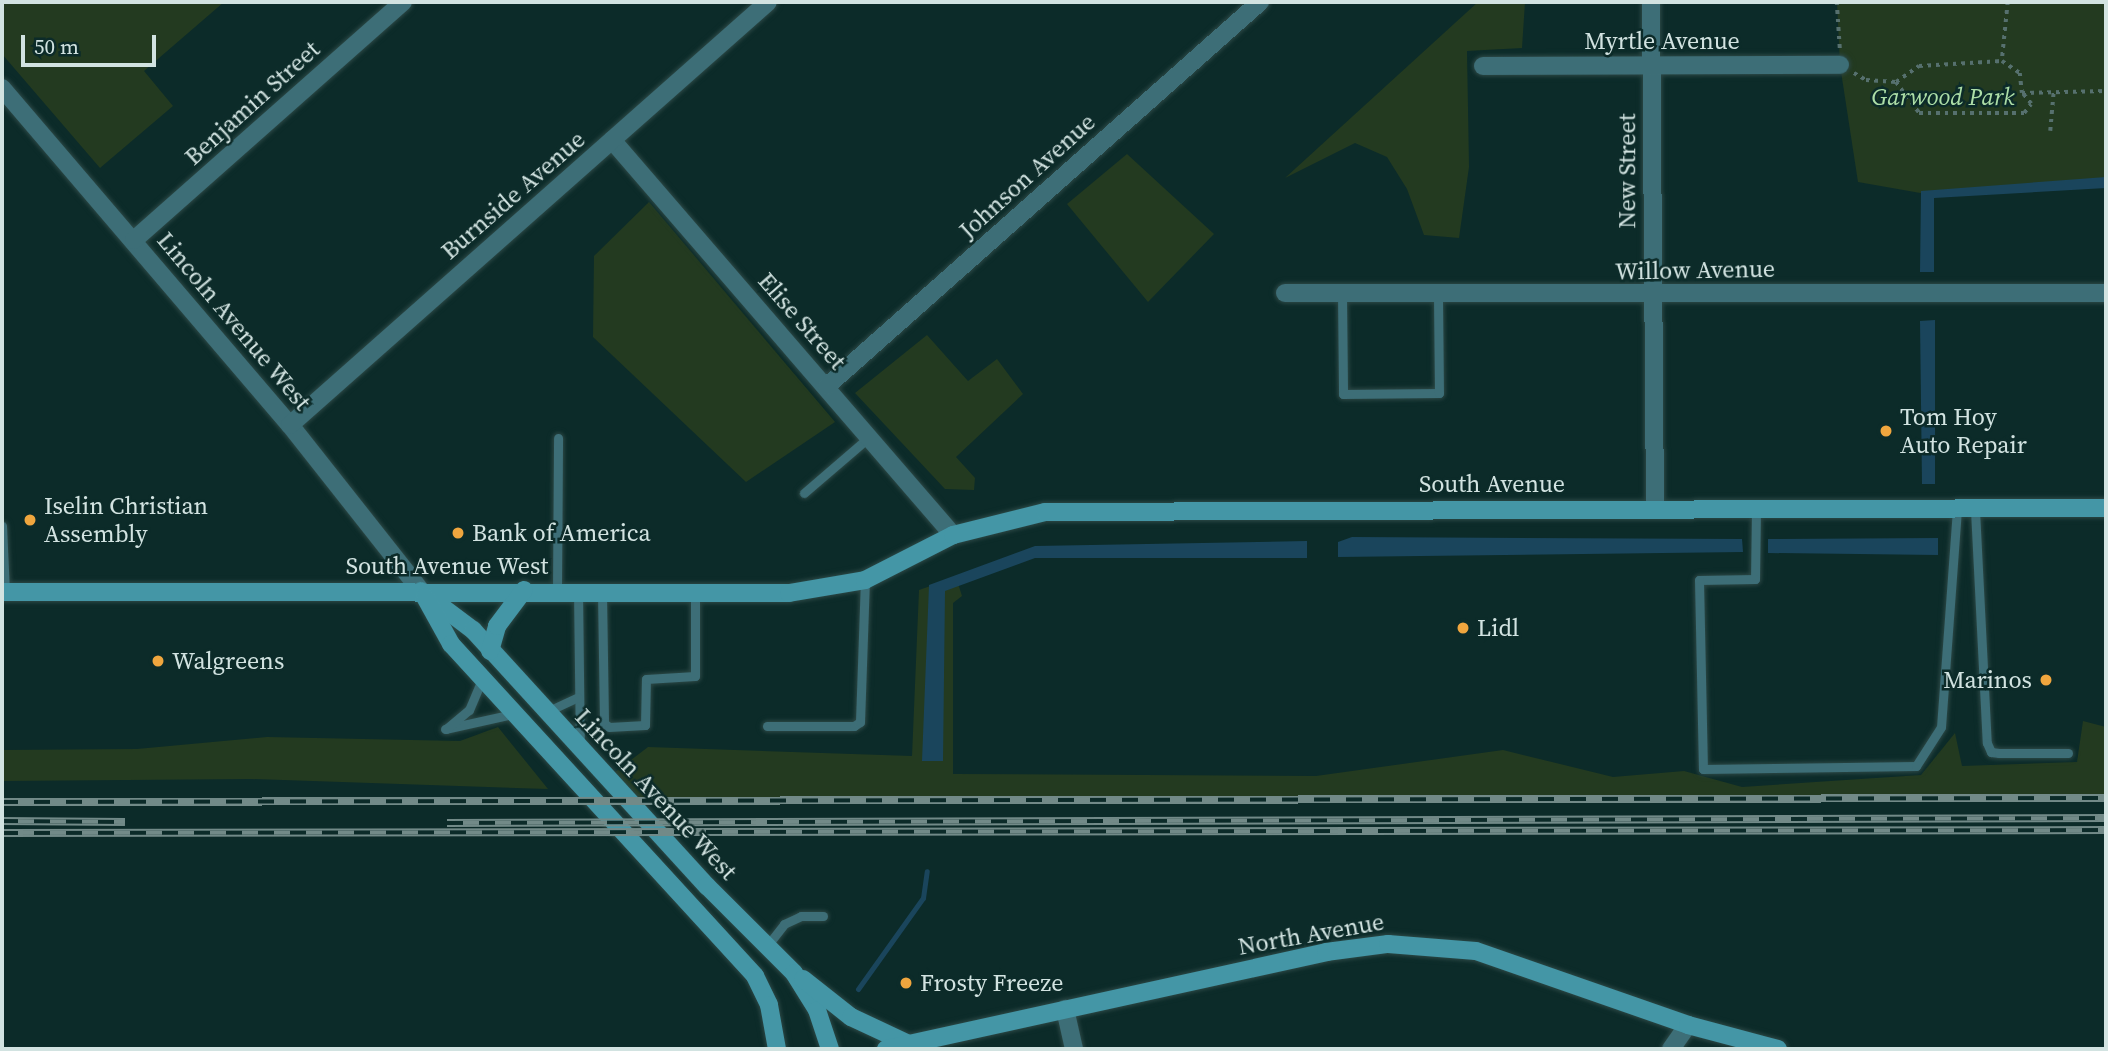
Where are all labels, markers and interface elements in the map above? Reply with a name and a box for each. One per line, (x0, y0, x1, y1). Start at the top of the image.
scale bar (24, 21, 159, 65)
street label: Myrtle Avenue (1584, 27, 1740, 55)
text: 50 m (34, 32, 79, 61)
street label: Benjamin Street (179, 35, 325, 171)
park label: Garwood Park (1872, 83, 2014, 111)
street label: Johnson Avenue (953, 107, 1101, 245)
street label: New Street (1613, 113, 1641, 229)
street label: Burnside Avenue (435, 125, 591, 265)
street label: Lincoln Avenue West (151, 226, 317, 416)
street label: Willow Avenue (1615, 254, 1775, 286)
street label: Elise Street (752, 267, 852, 375)
place label: Tom Hoy Auto Repair (1900, 403, 2027, 459)
marker: Tom Hoy Auto Repair (1878, 423, 1894, 439)
street label: South Avenue (1419, 470, 1565, 498)
place label: Iselin Christian Assembly (44, 492, 208, 548)
marker: Iselin Christian Assembly (22, 512, 38, 528)
place label: Bank of America (472, 519, 651, 547)
marker: Bank of America (450, 525, 466, 541)
street label: South Avenue West (345, 552, 549, 580)
place label: Lidl (1477, 614, 1519, 642)
marker: Lidl (1455, 620, 1471, 636)
place label: Walgreens (172, 647, 284, 675)
marker: Walgreens (150, 653, 166, 669)
place label: Marinos (1943, 666, 2032, 694)
marker: Marinos (2038, 672, 2054, 688)
street label: Lincoln Avenue West (569, 702, 743, 886)
street label: North Avenue (1236, 907, 1386, 961)
place label: Frosty Freeze (920, 969, 1064, 997)
marker: Frosty Freeze (898, 975, 914, 991)

